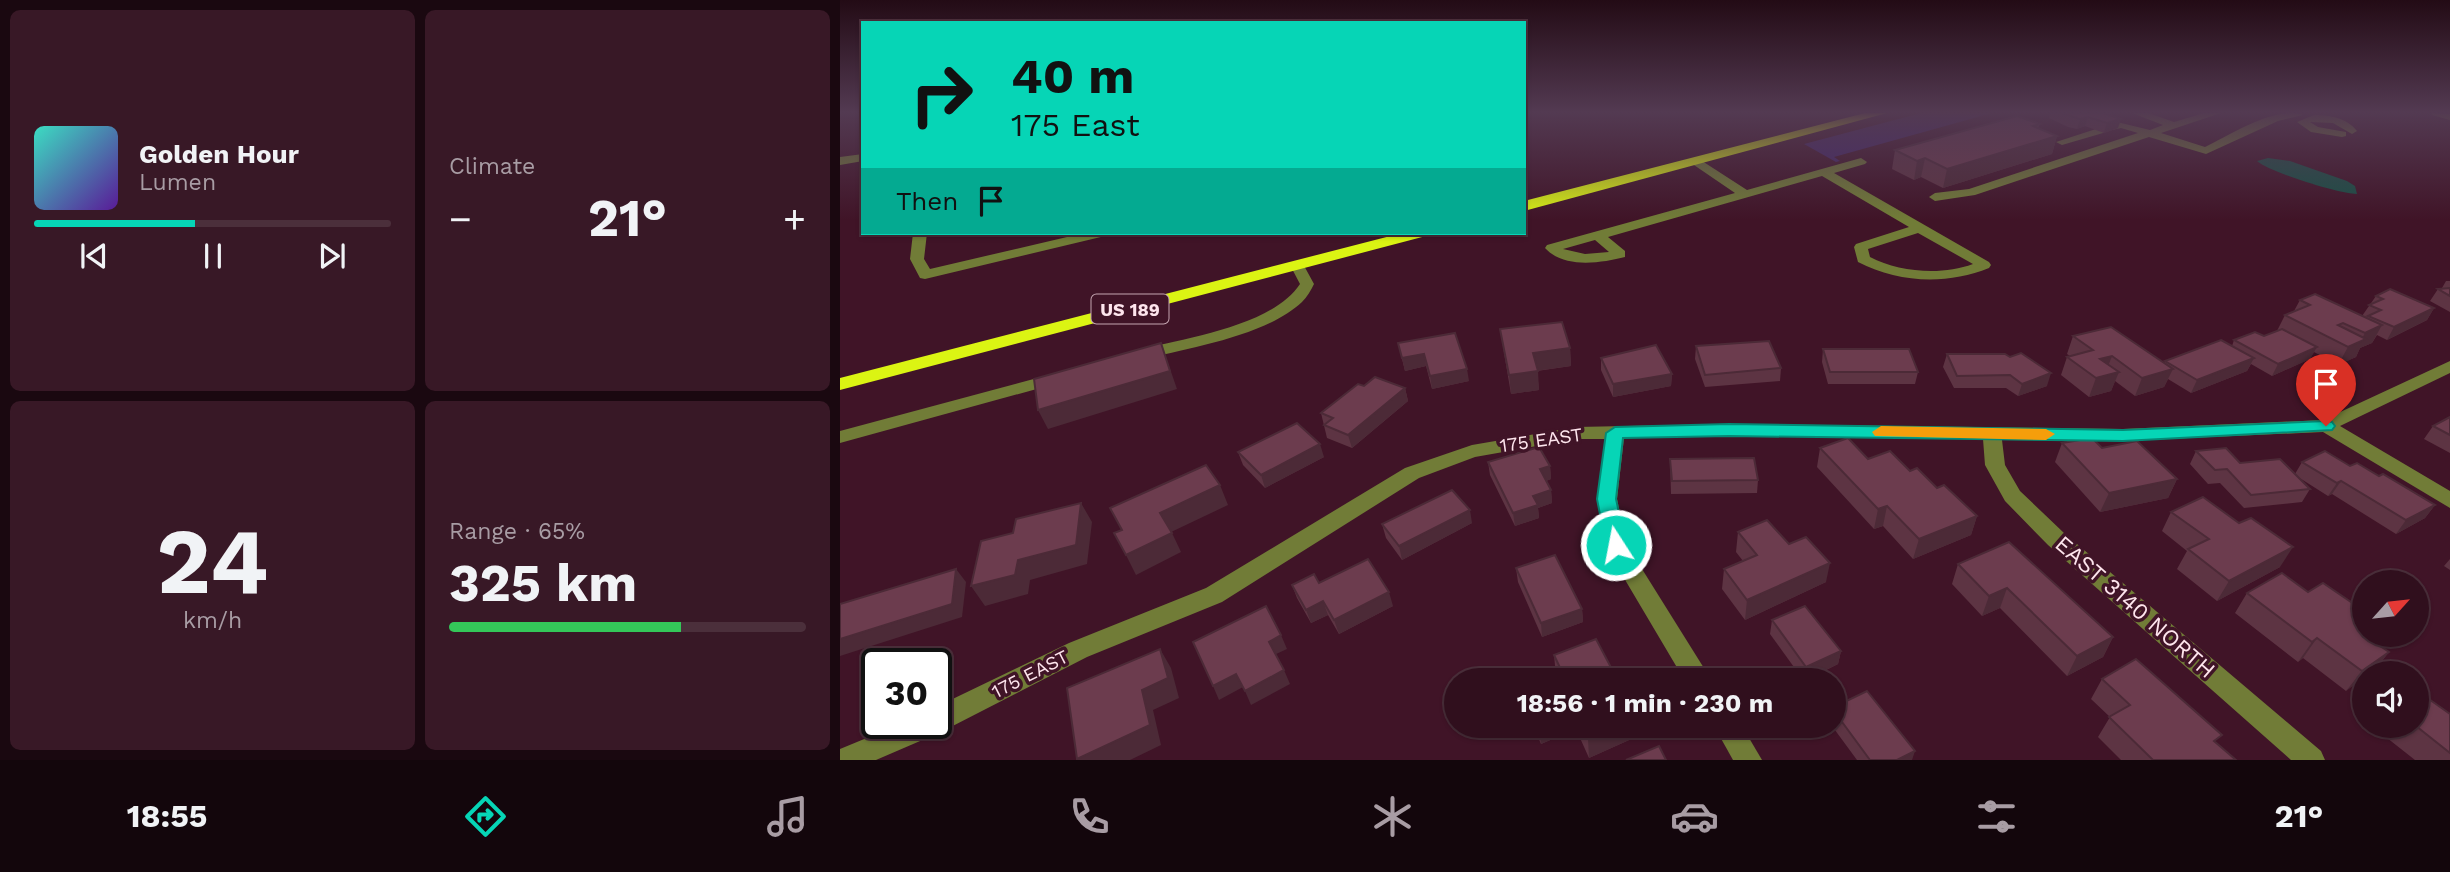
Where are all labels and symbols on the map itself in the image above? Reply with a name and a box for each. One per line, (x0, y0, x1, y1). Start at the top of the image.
road number: US 189 (1092, 295, 1168, 324)
pin (2296, 354, 2356, 426)
street label: 175 EAST (1498, 423, 1584, 457)
position arrow (1579, 508, 1653, 582)
street label: EAST 3140 NORTH (2049, 530, 2221, 684)
north arrow (2352, 570, 2429, 648)
street label: 175 EAST (988, 645, 1072, 703)
speed limit sign: 30 (861, 648, 952, 739)

